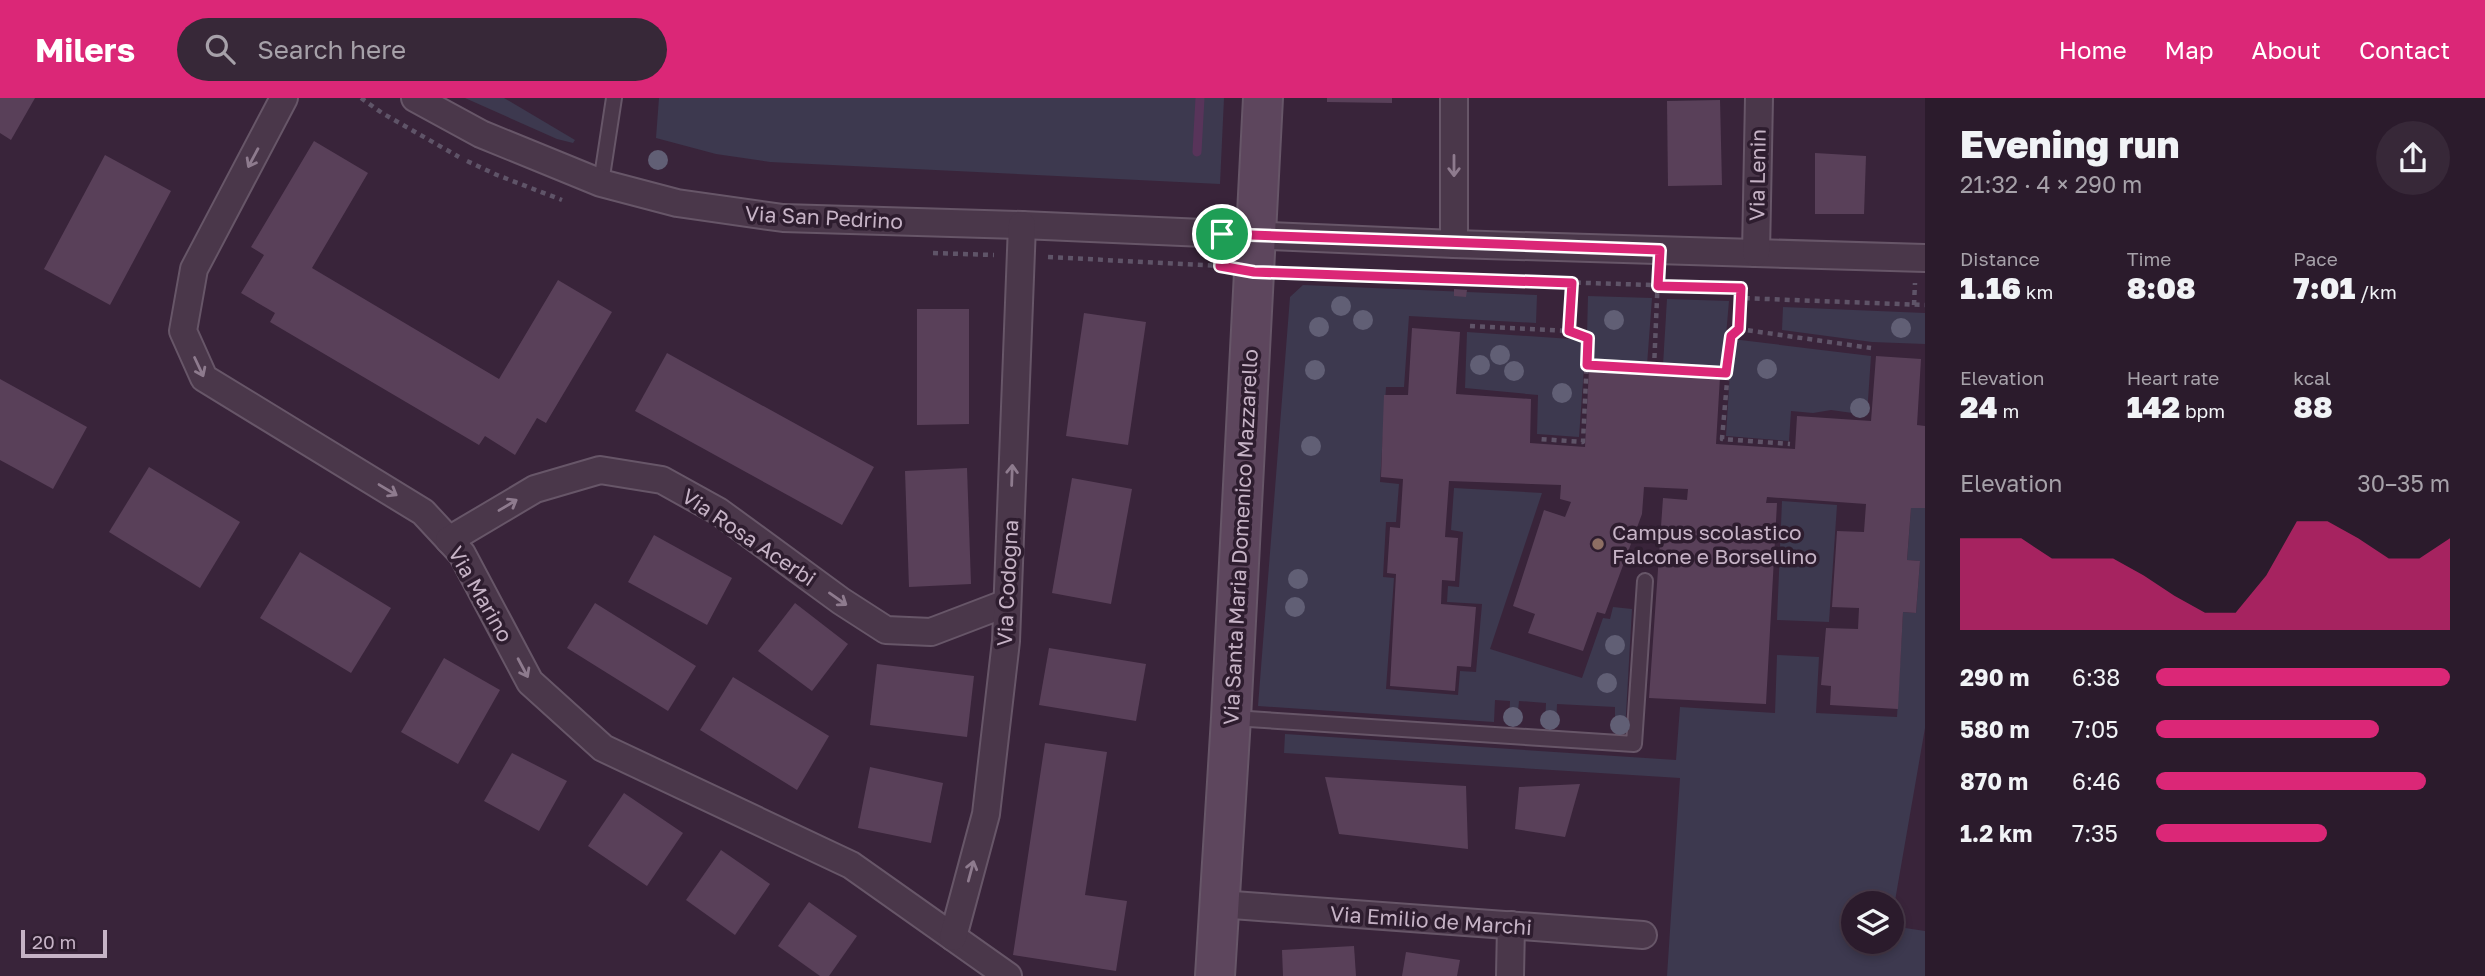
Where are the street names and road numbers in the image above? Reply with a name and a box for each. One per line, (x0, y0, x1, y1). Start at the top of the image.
street label: Via Lenin (1743, 129, 1771, 221)
street label: Via San Pedrino (744, 200, 904, 234)
street label: Via Santa Maria Domenico Mazzarello (1217, 348, 1263, 726)
street label: Via Rosa Acerbi (677, 483, 821, 591)
street label: Via Codogna (991, 519, 1023, 647)
street label: Via Marino (443, 542, 519, 646)
street label: Via Emilio de Marchi (1329, 900, 1533, 940)

